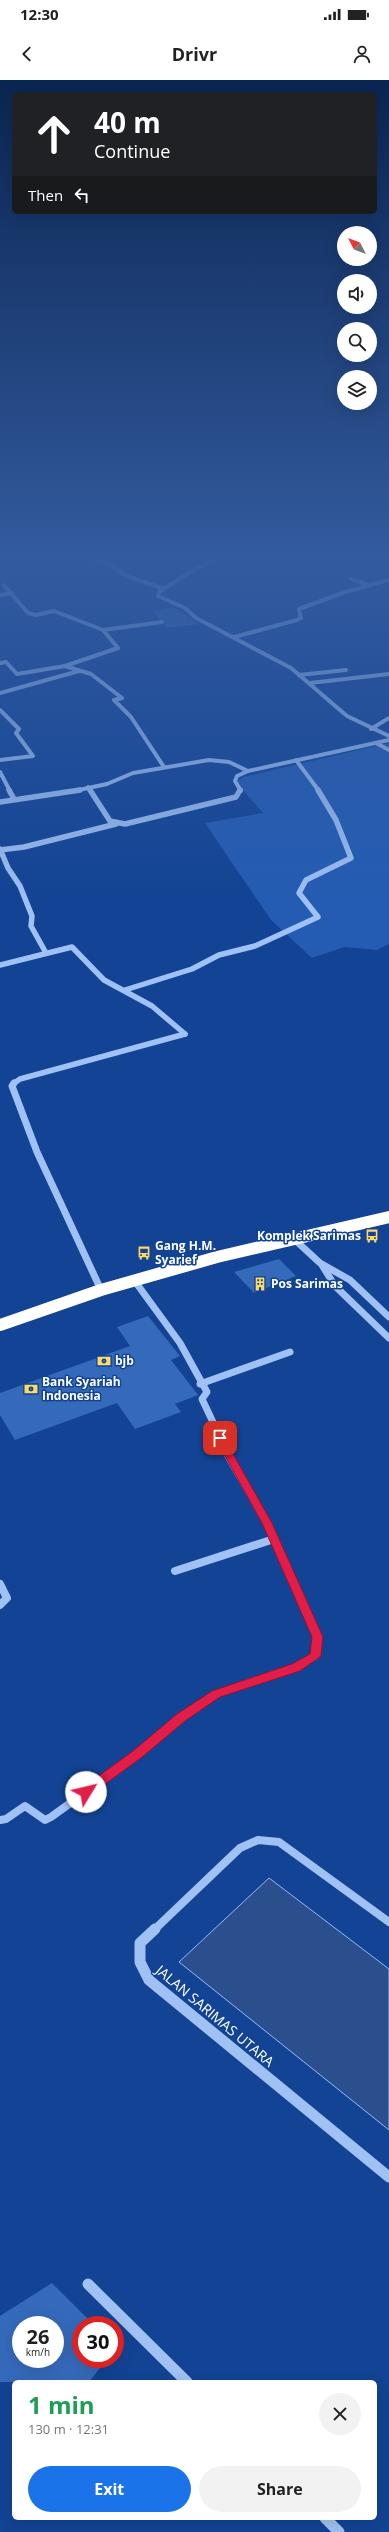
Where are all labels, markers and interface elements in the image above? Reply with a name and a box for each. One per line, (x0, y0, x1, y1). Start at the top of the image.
text: 12:30 (20, 4, 59, 24)
text: Drivr (172, 42, 217, 66)
icon: back (16, 43, 38, 65)
icon: person (351, 43, 373, 65)
text: 40 m (94, 103, 161, 141)
icon: ahead (28, 108, 80, 160)
text: Continue (94, 139, 170, 163)
icon: left (71, 184, 93, 206)
text: Then (28, 185, 63, 205)
north arrow (337, 226, 377, 266)
map controls (337, 226, 377, 410)
button: sound (337, 274, 377, 314)
button: search (337, 322, 377, 362)
button: layers (337, 370, 377, 410)
place label: Komplek Sarimas (257, 1227, 361, 1244)
bus stop icon: Komplek Sarimas (364, 1228, 380, 1244)
place label: Gang H.M. Syarief (155, 1237, 216, 1268)
bus stop icon: Gang H.M. Syarief (136, 1245, 152, 1261)
place label: Pos Sarimas (271, 1275, 343, 1292)
building icon: Pos Sarimas (252, 1276, 268, 1292)
place label: bjb (115, 1352, 134, 1369)
bank icon: bjb (96, 1353, 112, 1369)
place label: Bank Syariah Indonesia (42, 1373, 121, 1404)
bank icon: Bank Syariah Indonesia (23, 1381, 39, 1397)
pin (203, 1421, 237, 1455)
icon: arrive (209, 1427, 231, 1449)
position arrow (65, 1771, 107, 1813)
street label: JALAN SARIMAS UTARA (151, 1959, 279, 2071)
speed limit sign: 30 (72, 2316, 124, 2368)
text: 26 (27, 2323, 49, 2350)
text: km/h (26, 2345, 50, 2359)
text: 1 min (28, 2388, 95, 2421)
button: close (319, 2393, 361, 2435)
text: 130 m · 12:31 (28, 2420, 109, 2438)
button: Exit (28, 2466, 191, 2512)
button: Share (199, 2466, 361, 2512)

